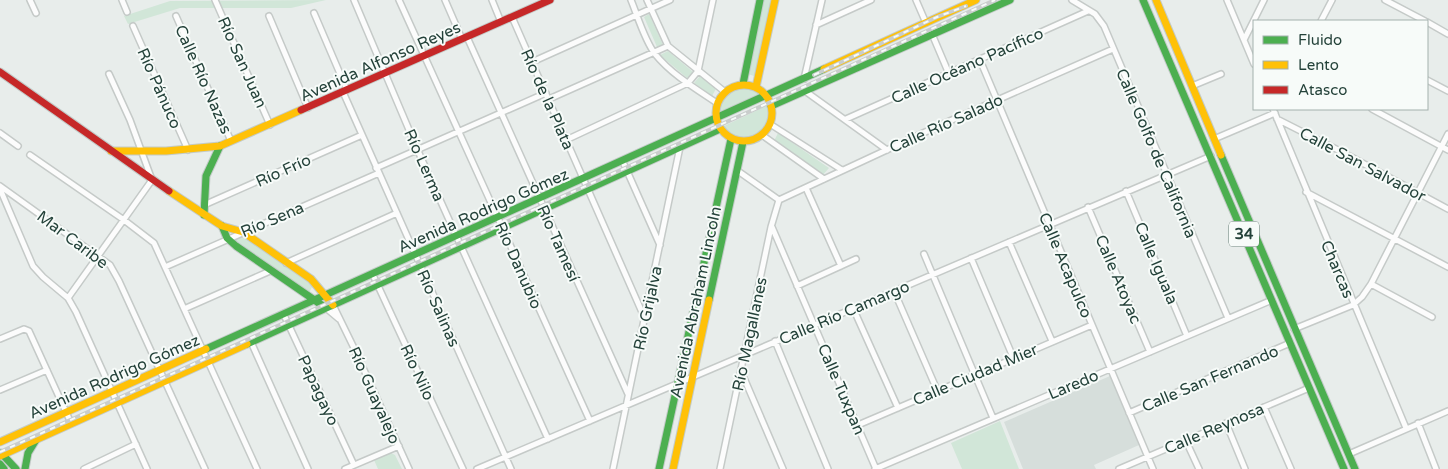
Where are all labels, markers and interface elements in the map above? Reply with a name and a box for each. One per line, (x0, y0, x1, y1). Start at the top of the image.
street label: Río San Juan (213, 14, 271, 111)
street label: Avenida Alfonso Reyes (297, 17, 464, 106)
legend (1253, 20, 1428, 110)
street label: Calle Río Nazas (170, 22, 236, 137)
street label: Calle Océano Pacífico (888, 23, 1047, 108)
text: Fluido (1298, 31, 1342, 49)
street label: Río Pánuco (132, 45, 186, 132)
street label: Río de la Plata (516, 46, 578, 153)
text: Lento (1298, 56, 1339, 74)
street label: Calle Golfo de California (1111, 66, 1201, 241)
text: Atasco (1298, 81, 1347, 99)
street label: Calle Río Salado (887, 90, 1006, 158)
street label: Calle San Salvador (1296, 123, 1430, 207)
street label: Río Lerma (399, 126, 449, 205)
street label: Río Frío (253, 150, 314, 192)
street label: Avenida Rodrigo Gómez (395, 164, 572, 258)
street label: Río Sena (238, 198, 307, 242)
street label: Río Tamesí (532, 202, 584, 285)
street label: Avenida Abraham Lincoln (666, 205, 726, 400)
street label: Mar Caribe (33, 206, 112, 273)
street label: Calle Acapulco (1034, 210, 1096, 321)
street label: Río Danubio (490, 219, 546, 312)
street label: Calle Iguala (1130, 219, 1182, 308)
road number: 34 (1229, 222, 1259, 246)
street label: Calle Atoyac (1090, 232, 1146, 327)
street label: Charcas (1316, 237, 1358, 301)
street label: Río Grijalva (629, 264, 667, 352)
street label: Río Salinas (412, 267, 464, 350)
street label: Río Magallanes (728, 275, 772, 393)
street label: Calle Río Camargo (776, 276, 913, 349)
street label: Avenida Rodrigo Gómez (26, 330, 203, 424)
street label: Calle Ciudad Mier (910, 339, 1042, 410)
street label: Río Nilo (395, 341, 439, 404)
street label: Calle Tuxpan (813, 341, 869, 438)
street label: Calle San Fernando (1139, 341, 1282, 417)
street label: Río Guayalejo (344, 344, 404, 447)
street label: Papagayo (293, 352, 343, 429)
street label: Laredo (1045, 365, 1102, 404)
street label: Calle Reynosa (1162, 399, 1267, 459)

